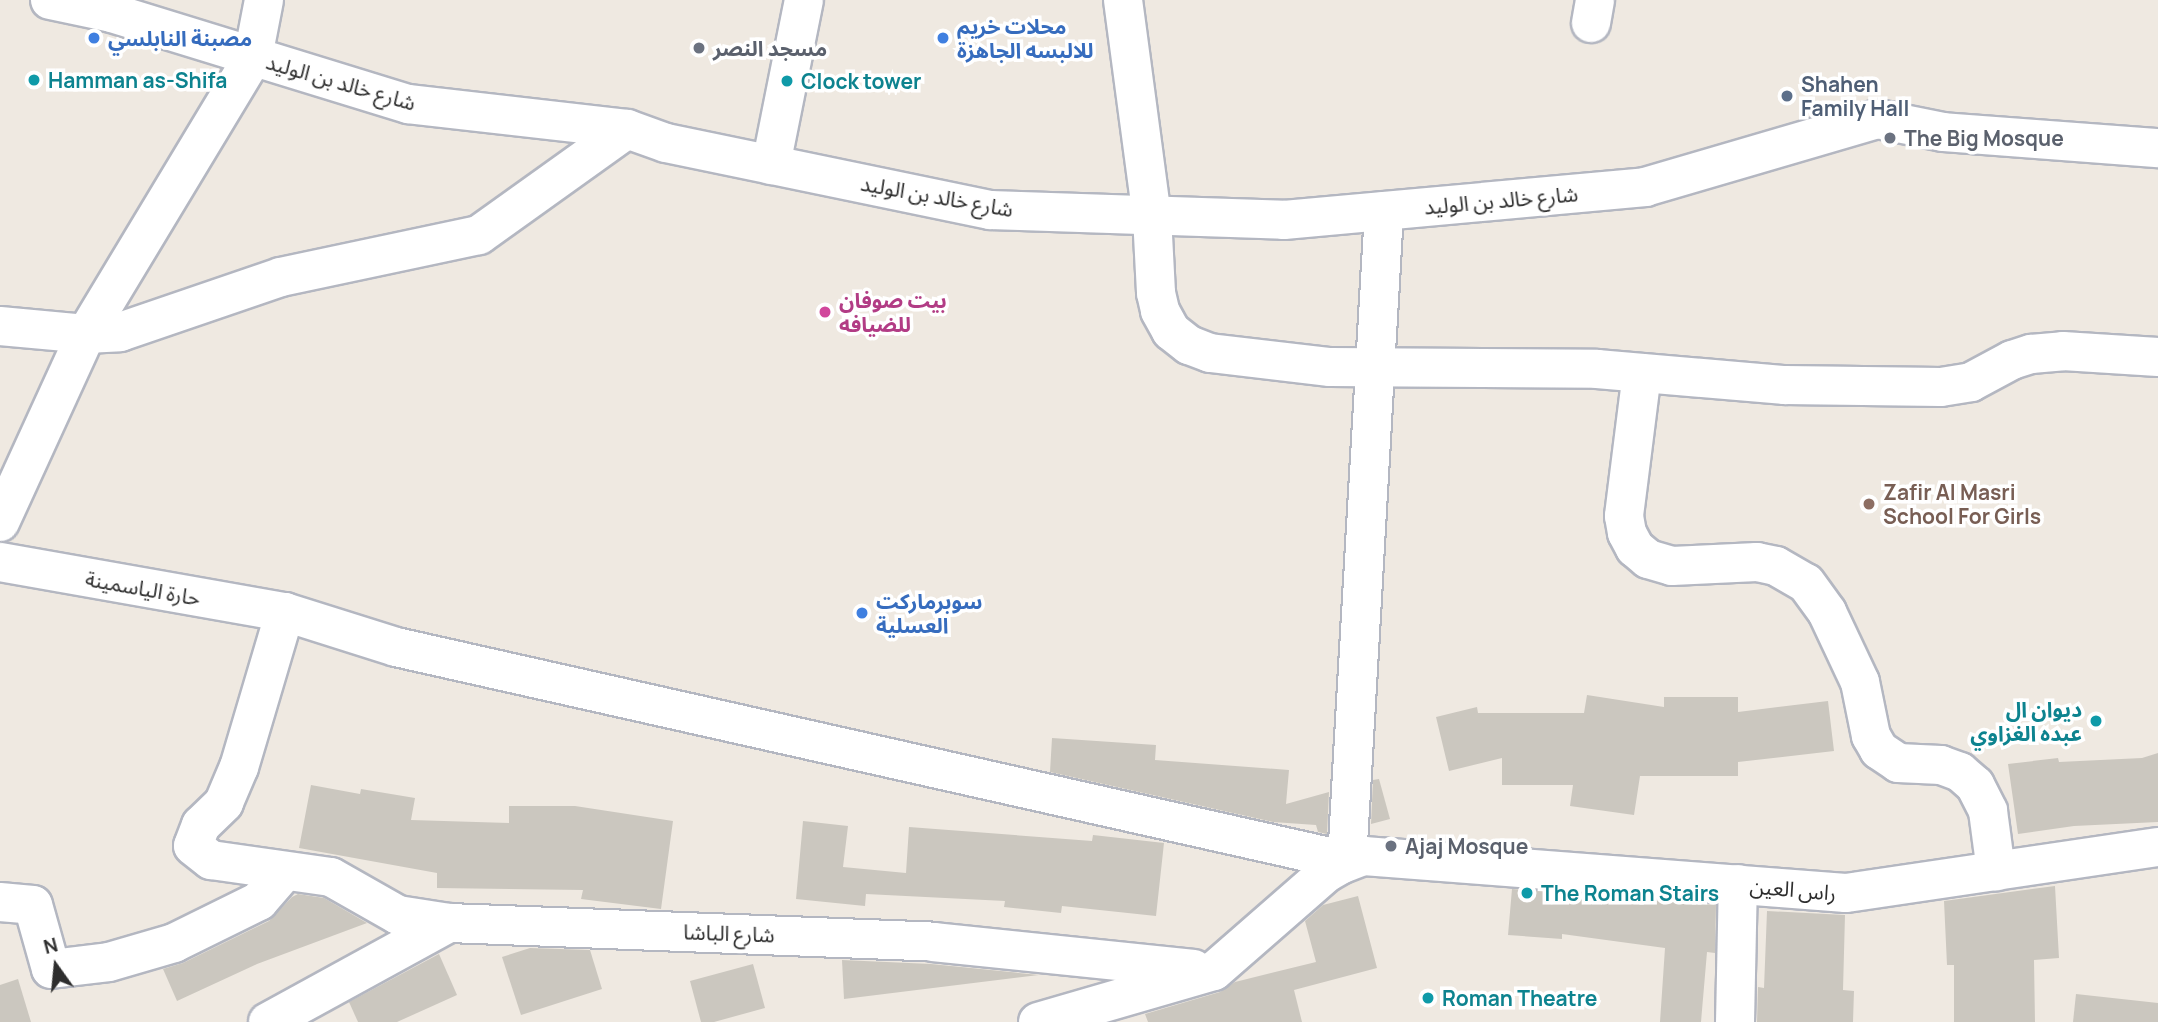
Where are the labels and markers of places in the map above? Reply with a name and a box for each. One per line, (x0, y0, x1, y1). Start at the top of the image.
place label: محلات خريم للالبسه الجاهزة (957, 13, 1093, 63)
place label: مصبنة النابلسي (108, 25, 252, 51)
marker: مصبنة النابلسي (86, 30, 102, 46)
marker: محلات خريم للالبسه الجاهزة (935, 30, 951, 46)
place label: مسجد النصر (713, 35, 827, 61)
marker: مسجد النصر (691, 40, 707, 56)
place label: Hamman as-Shifa (48, 67, 227, 93)
place label: Clock tower (801, 68, 921, 94)
place label: Shahen Family Hall (1801, 71, 1909, 121)
marker: Hamman as-Shifa (26, 72, 42, 88)
marker: Clock tower (779, 73, 795, 89)
marker: Shahen Family Hall (1779, 88, 1795, 104)
place label: The Big Mosque (1904, 125, 2064, 151)
marker: The Big Mosque (1882, 130, 1898, 146)
place label: بيت صوفان للضيافه (839, 287, 947, 337)
marker: بيت صوفان للضيافه (817, 304, 833, 320)
place label: Zafir Al Masri School For Girls (1883, 479, 2041, 529)
marker: Zafir Al Masri School For Girls (1861, 496, 1877, 512)
place label: سوبرماركت العسلية (876, 588, 982, 638)
marker: سوبرماركت العسلية (854, 605, 870, 621)
place label: ديوان ال عبده الغزاوي (1970, 696, 2082, 746)
marker: ديوان ال عبده الغزاوي (2088, 713, 2104, 729)
place label: Ajaj Mosque (1405, 833, 1528, 859)
marker: Ajaj Mosque (1383, 838, 1399, 854)
place label: The Roman Stairs (1541, 880, 1719, 906)
marker: The Roman Stairs (1519, 885, 1535, 901)
place label: Roman Theatre (1442, 985, 1597, 1011)
marker: Roman Theatre (1420, 990, 1436, 1006)

